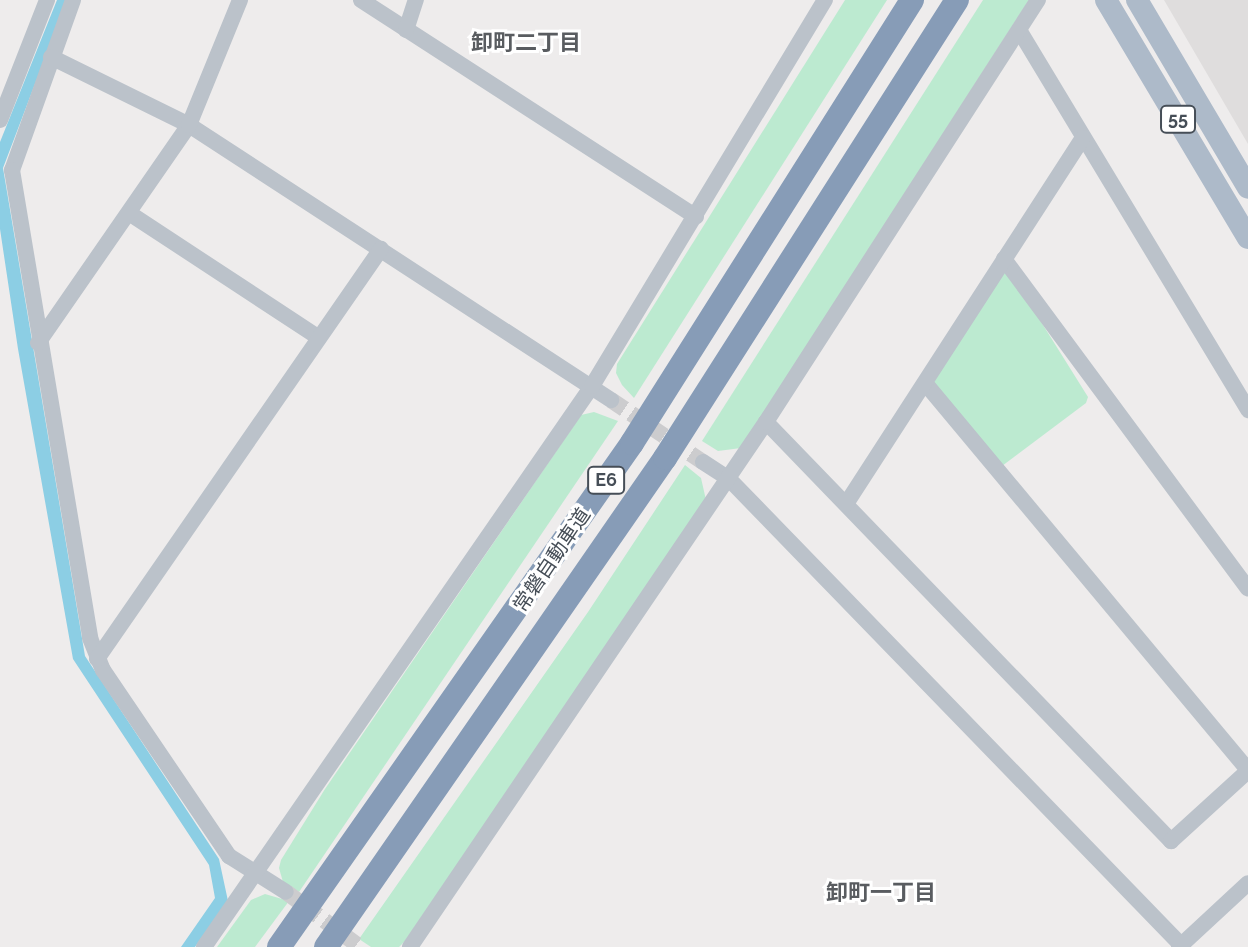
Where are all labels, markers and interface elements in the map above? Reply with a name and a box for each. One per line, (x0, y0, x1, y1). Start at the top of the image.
district label: 卸町二丁目 (471, 30, 581, 56)
road number: 55 (1160, 105, 1196, 133)
road number: E6 (586, 466, 626, 494)
street label: 常磐自動車道 (509, 504, 595, 616)
district label: 卸町一丁目 (826, 880, 936, 906)

